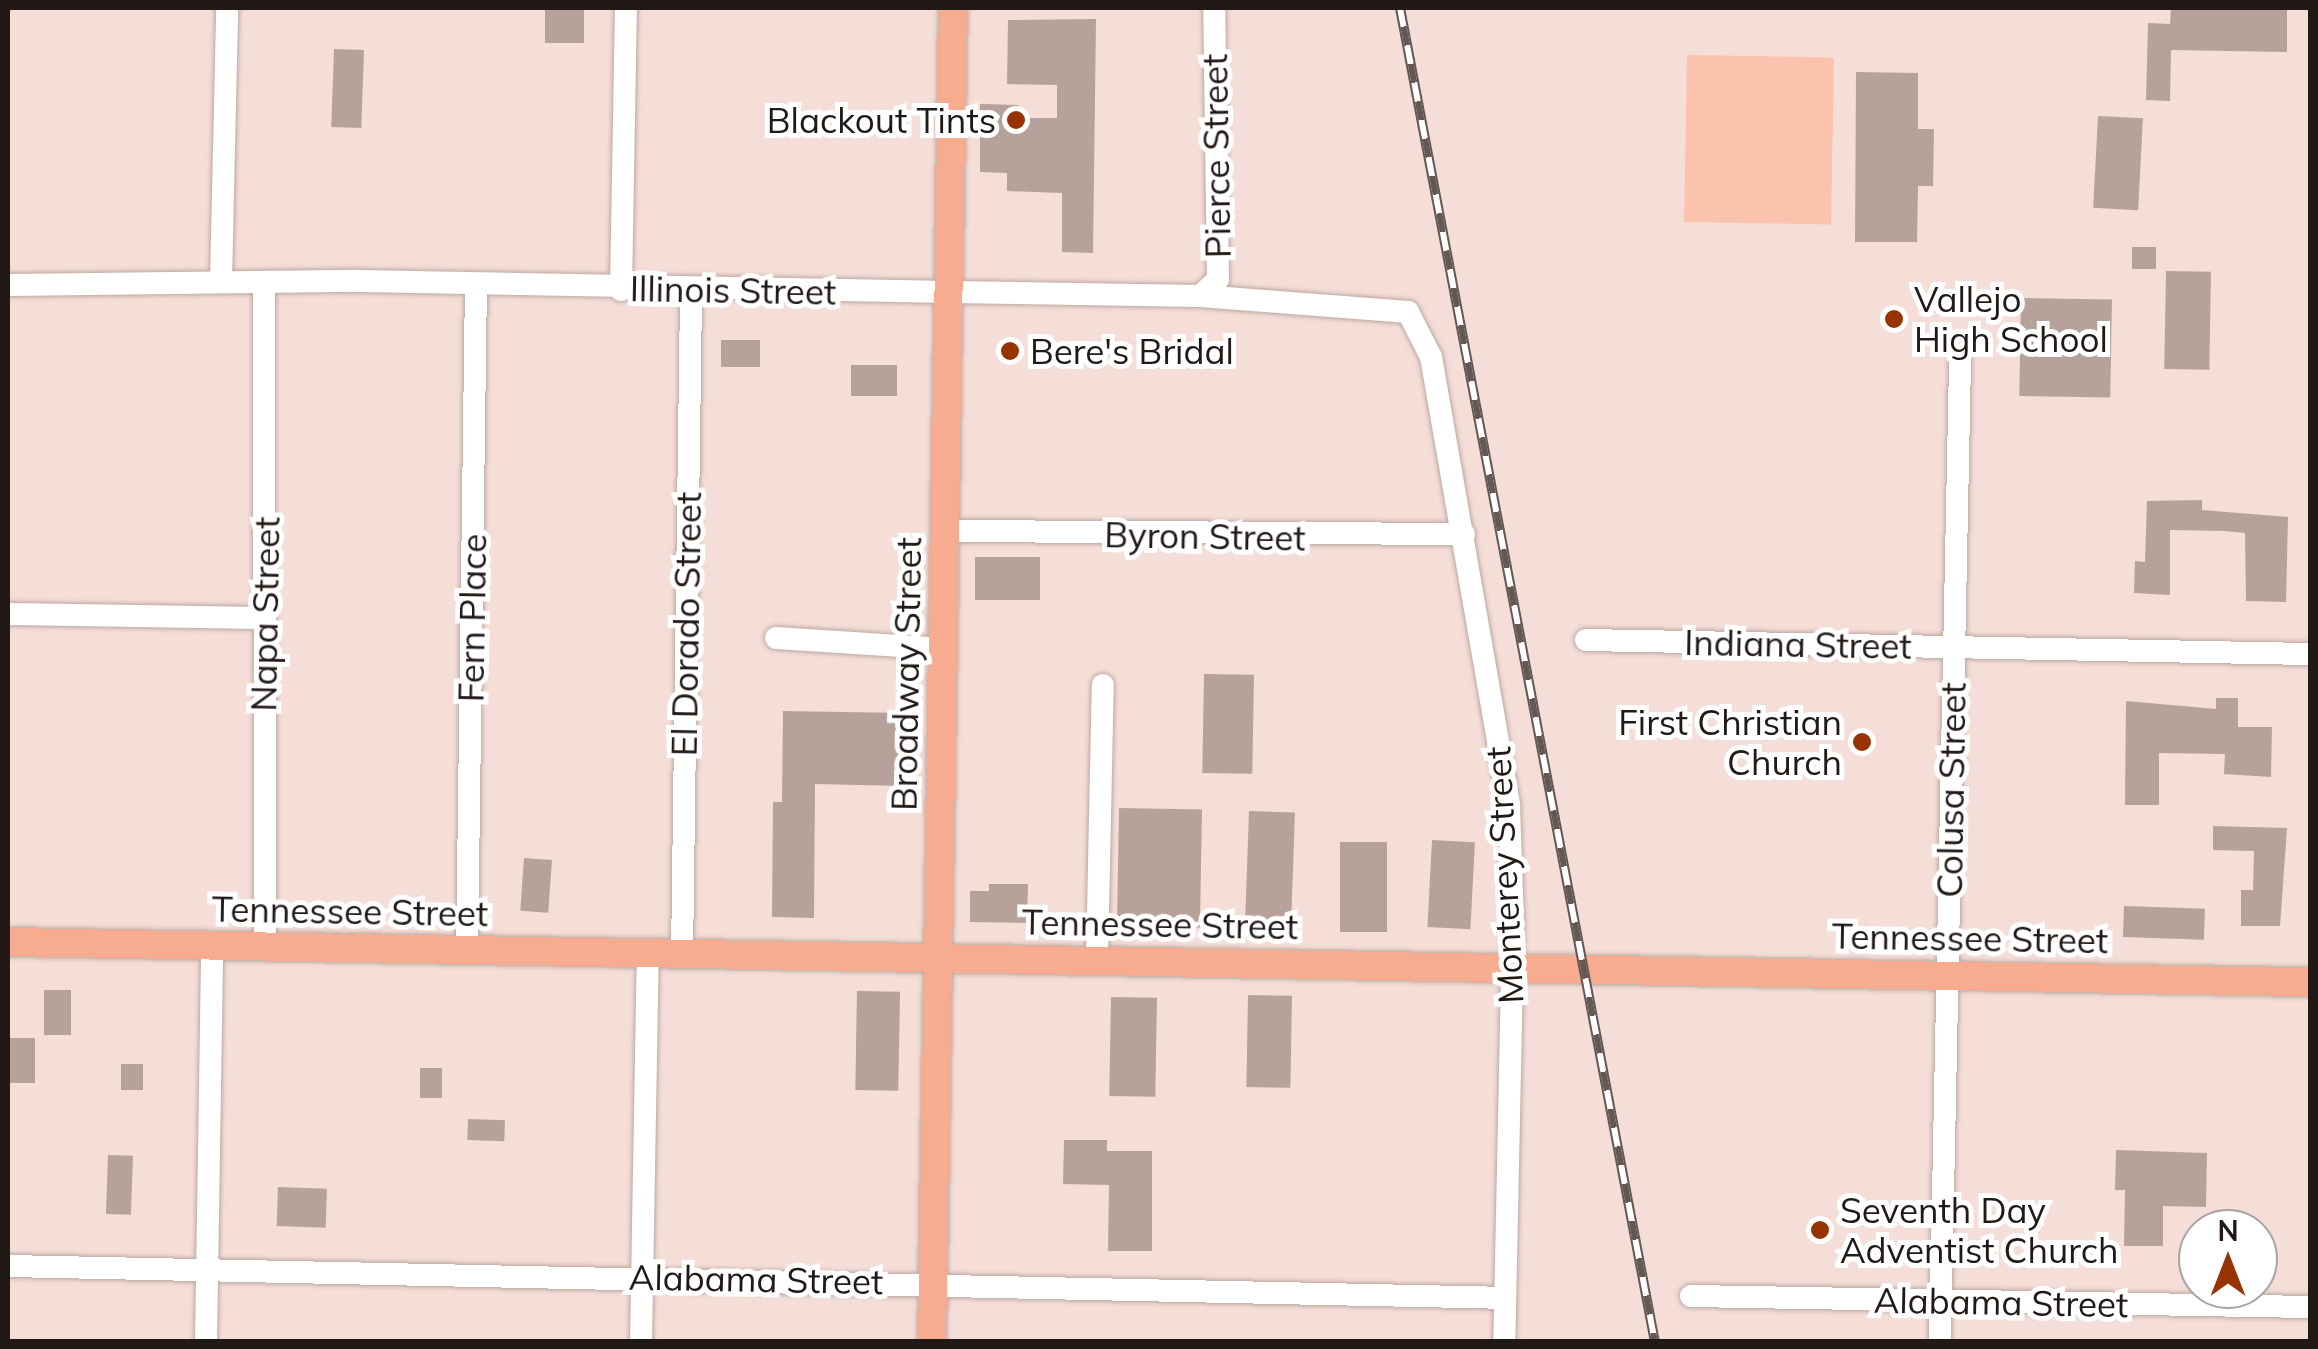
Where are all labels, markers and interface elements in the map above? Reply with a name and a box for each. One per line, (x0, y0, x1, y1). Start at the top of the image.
street label: Pierce Street (1193, 53, 1239, 259)
place label: Blackout Tints (767, 99, 996, 141)
marker: Blackout Tints (1005, 109, 1027, 131)
street label: Illinois Street (630, 267, 836, 313)
place label: Vallejo High School (1914, 278, 2108, 360)
marker: Vallejo High School (1883, 308, 1905, 330)
place label: Bere's Bridal (1030, 330, 1234, 372)
marker: Bere's Bridal (999, 340, 1021, 362)
street label: El Dorado Street (663, 491, 709, 757)
street label: Byron Street (1104, 513, 1306, 559)
street label: Napa Street (242, 516, 288, 712)
street label: Fern Place (450, 533, 494, 703)
street label: Broadway Street (883, 537, 929, 811)
street label: Indiana Street (1684, 621, 1912, 667)
street label: Colusa Street (1928, 682, 1974, 898)
place label: First Christian Church (1618, 701, 1842, 783)
marker: First Christian Church (1851, 731, 1873, 753)
street label: Monterey Street (1476, 745, 1532, 1005)
street label: Tennessee Street (212, 888, 488, 934)
street label: Tennessee Street (1022, 901, 1298, 947)
street label: Tennessee Street (1832, 915, 2108, 961)
place label: Seventh Day Adventist Church (1840, 1189, 2119, 1271)
north arrow (2178, 1209, 2278, 1309)
text: N (2217, 1213, 2239, 1248)
marker: Seventh Day Adventist Church (1809, 1219, 1831, 1241)
street label: Alabama Street (628, 1256, 884, 1302)
street label: Alabama Street (1873, 1279, 2129, 1325)

